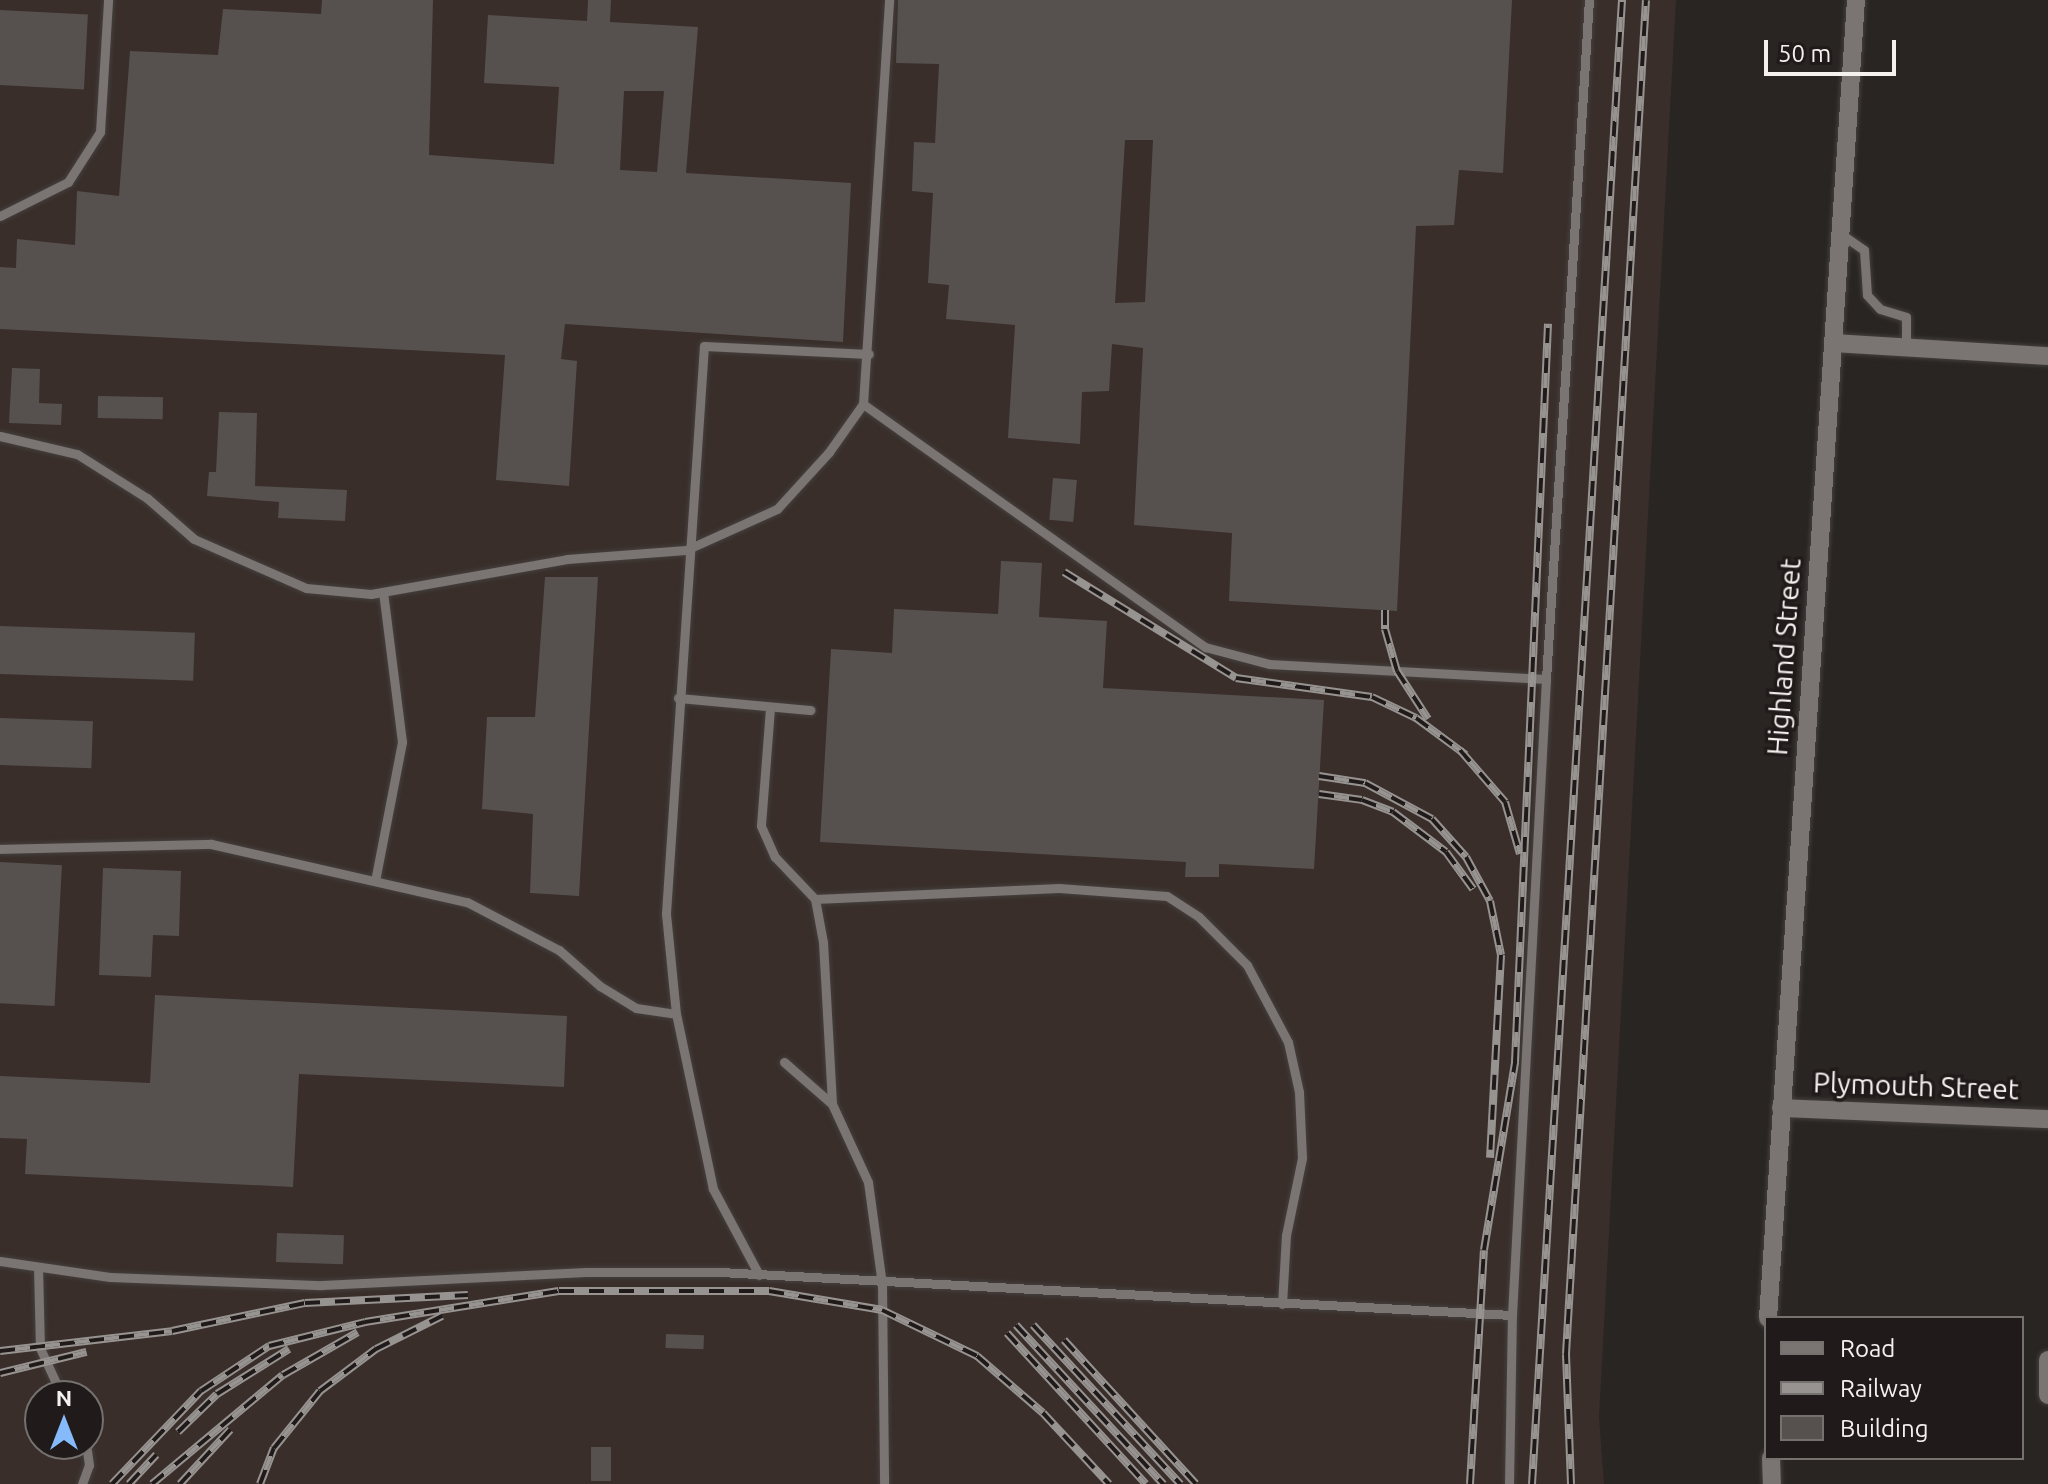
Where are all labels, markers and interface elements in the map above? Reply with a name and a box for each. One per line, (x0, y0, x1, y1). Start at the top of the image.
scale bar (1768, 24, 1900, 74)
text: 50 m (1778, 40, 1831, 67)
street label: Highland Street (1760, 557, 1808, 757)
street label: Plymouth Street (1813, 1066, 2019, 1106)
legend (1764, 1316, 2024, 1460)
text: Road (1840, 1335, 1895, 1362)
text: Railway (1840, 1375, 1922, 1402)
north arrow (24, 1380, 104, 1460)
text: N (56, 1385, 72, 1410)
text: Building (1840, 1415, 1928, 1442)

